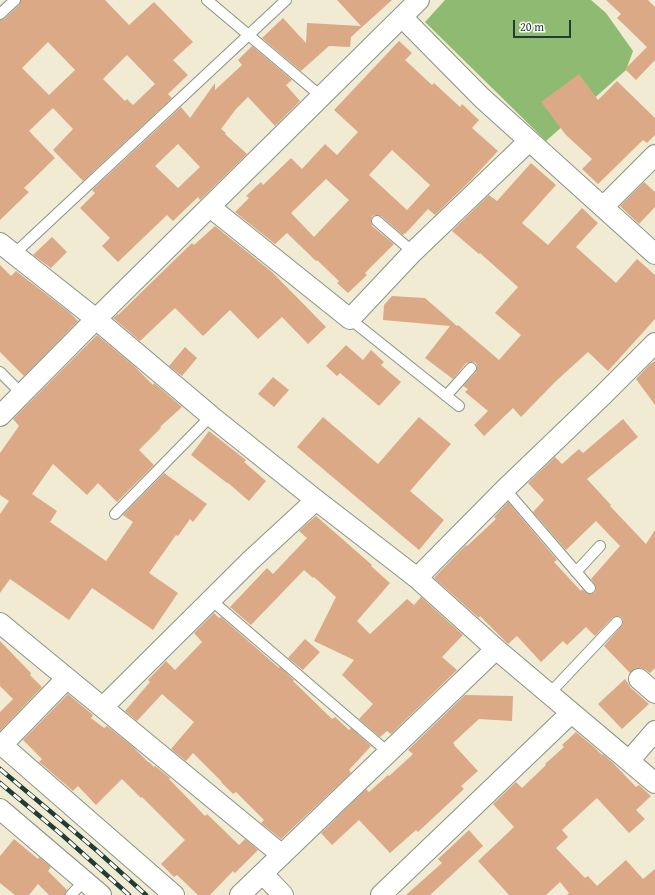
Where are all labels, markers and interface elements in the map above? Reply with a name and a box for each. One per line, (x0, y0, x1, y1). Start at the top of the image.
scale bar (515, 12, 573, 38)
text: 20 m (520, 18, 544, 35)

